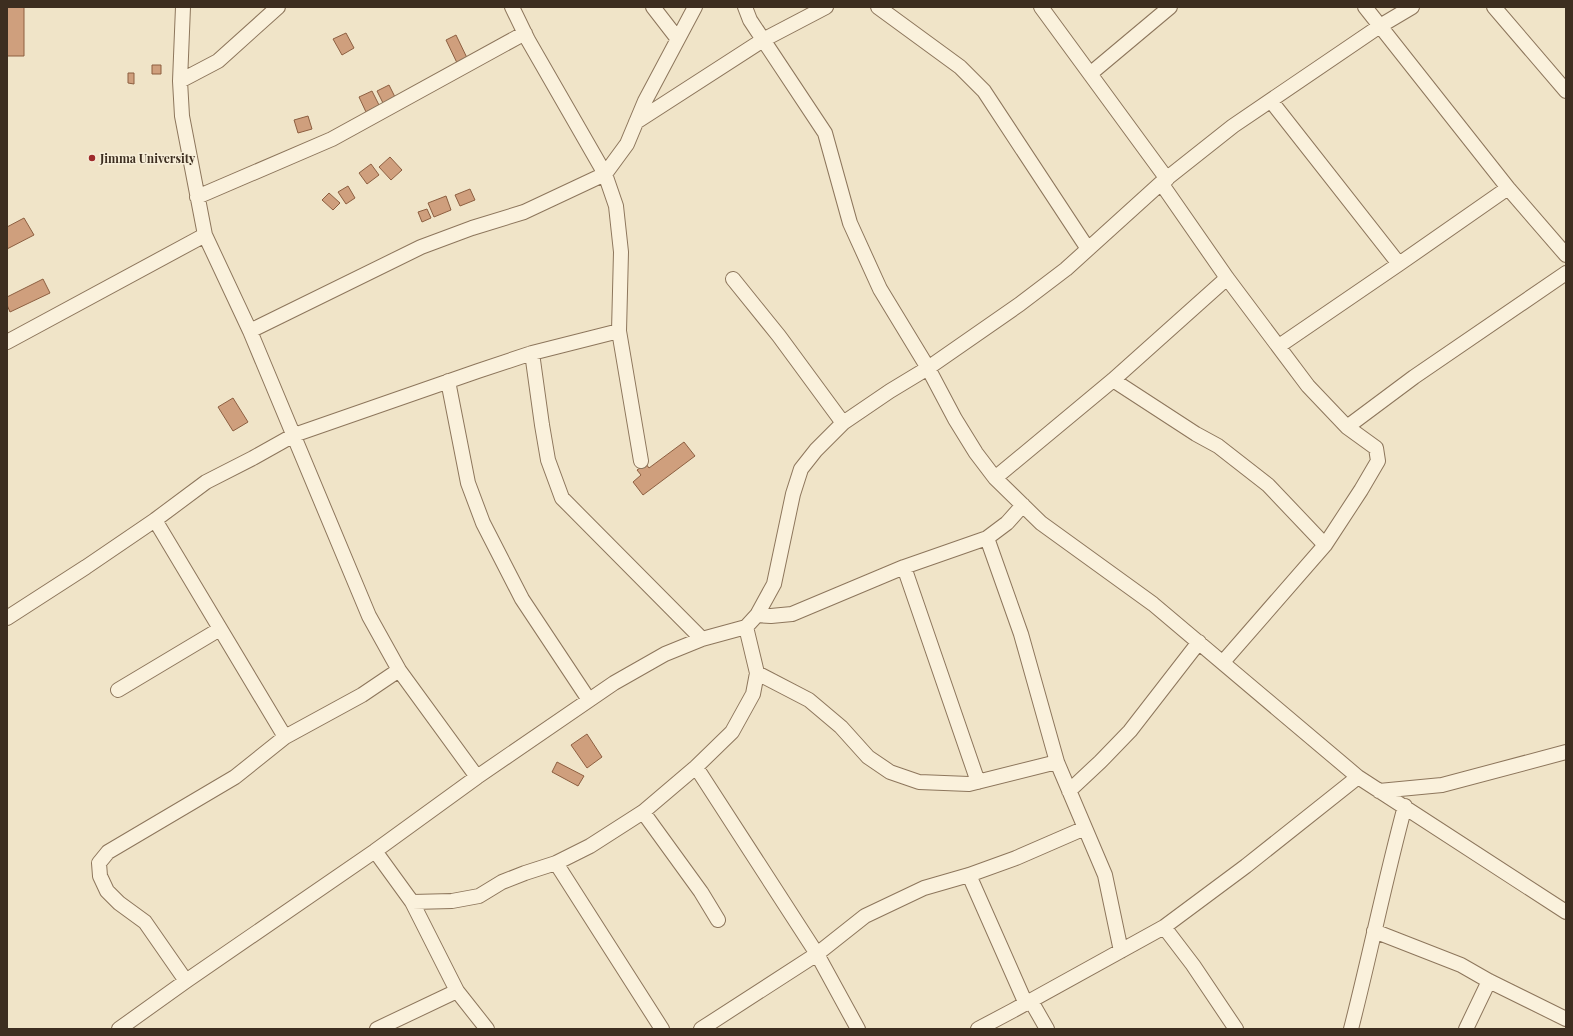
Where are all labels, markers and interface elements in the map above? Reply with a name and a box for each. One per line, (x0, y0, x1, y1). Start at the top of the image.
place label: Jimma University (99, 150, 196, 166)
marker: Jimma University (87, 153, 97, 163)

